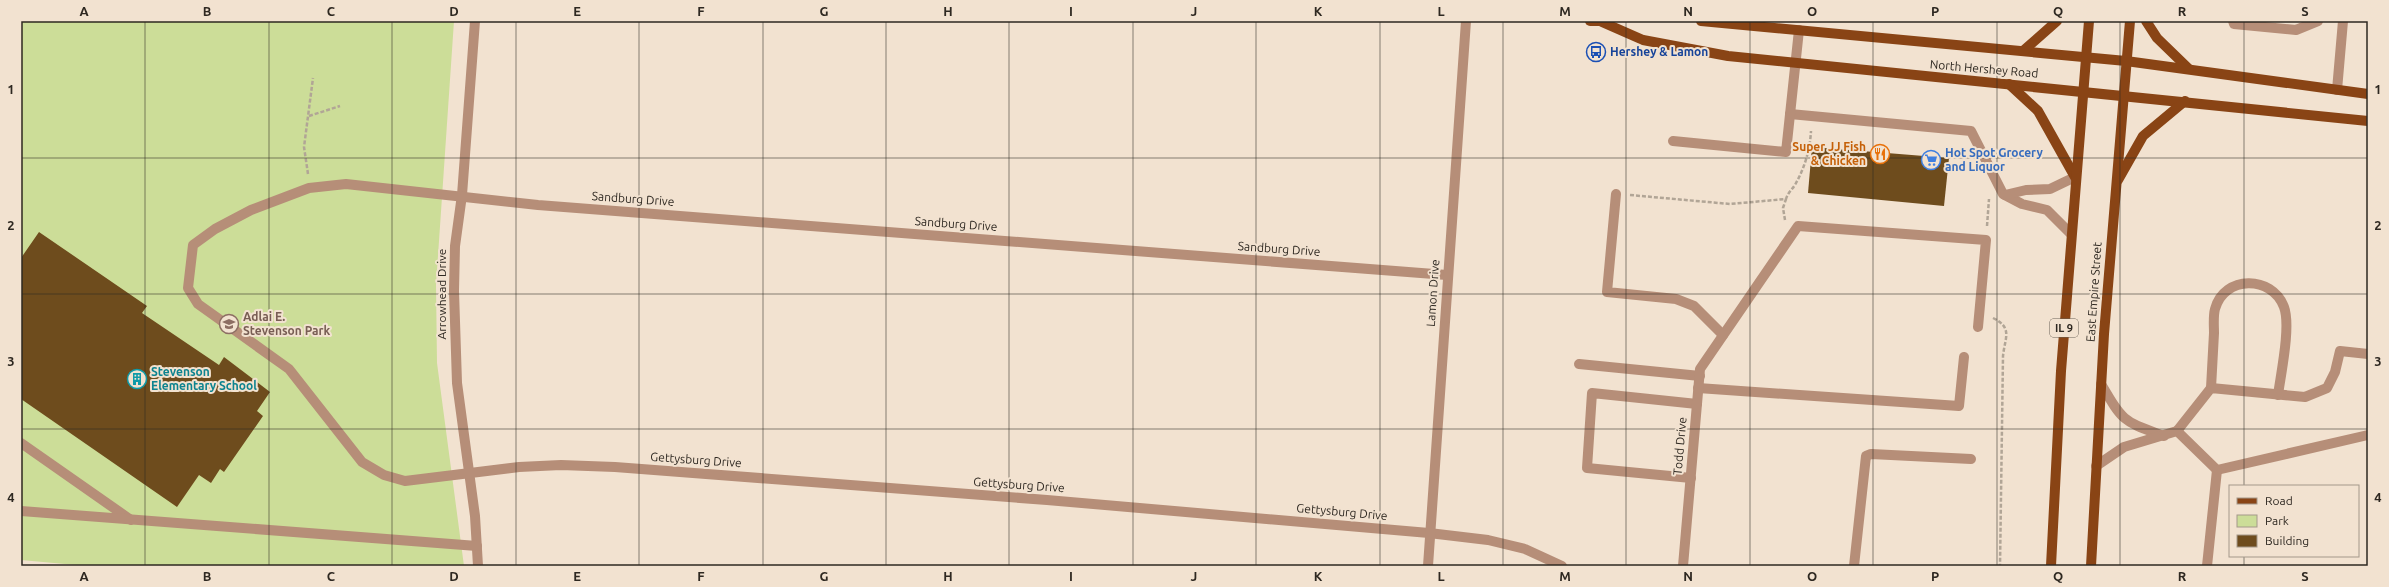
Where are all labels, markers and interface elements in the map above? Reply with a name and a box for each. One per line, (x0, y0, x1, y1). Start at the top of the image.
text: A (79, 4, 89, 18)
text: B (203, 4, 212, 18)
text: C (327, 4, 336, 18)
text: D (449, 4, 459, 18)
text: E (573, 4, 581, 18)
text: F (697, 4, 705, 18)
text: G (820, 4, 829, 18)
text: H (943, 4, 953, 18)
text: I (1069, 4, 1073, 18)
text: J (1191, 4, 1197, 18)
text: K (1314, 4, 1323, 18)
text: L (1437, 4, 1445, 18)
text: M (1559, 4, 1571, 18)
text: N (1683, 4, 1693, 18)
text: O (1807, 4, 1817, 18)
text: P (1931, 4, 1939, 18)
text: Q (2053, 4, 2063, 18)
text: R (2178, 4, 2187, 18)
text: S (2301, 4, 2309, 18)
bus stop icon: Hershey & Lamon (1585, 41, 1607, 63)
place label: Hershey & Lamon (1610, 45, 1708, 58)
street label: North Hershey Road (1929, 57, 2039, 80)
text: 1 (7, 82, 15, 96)
text: 1 (2374, 82, 2382, 96)
place label: Super JJ Fish & Chicken (1792, 140, 1866, 167)
restaurant icon: Super JJ Fish & Chicken (1869, 143, 1891, 165)
place label: Hot Spot Grocery and Liquor (1945, 146, 2043, 173)
supermarket icon: Hot Spot Grocery and Liquor (1920, 149, 1942, 171)
street label: Sandburg Drive (591, 189, 675, 208)
street label: Sandburg Drive (914, 214, 998, 233)
text: 2 (7, 218, 15, 232)
text: 2 (2374, 218, 2382, 232)
street label: Sandburg Drive (1237, 239, 1321, 258)
street label: East Empire Street (2084, 241, 2103, 342)
street label: Arrowhead Drive (435, 249, 448, 340)
street label: Lamon Drive (1424, 259, 1441, 327)
place label: Adlai E. Stevenson Park (243, 310, 331, 337)
school or university icon: Adlai E. Stevenson Park (218, 313, 240, 335)
road number: IL 9 (2050, 319, 2078, 337)
text: 3 (7, 354, 15, 368)
text: 3 (2374, 354, 2382, 368)
place label: Stevenson Elementary School (151, 365, 257, 392)
building icon: Stevenson Elementary School (126, 368, 148, 390)
street label: Todd Drive (1670, 416, 1689, 476)
street label: Gettysburg Drive (650, 450, 742, 469)
street label: Gettysburg Drive (973, 475, 1065, 494)
legend (2229, 485, 2359, 557)
text: 4 (7, 490, 15, 504)
text: 4 (2374, 490, 2382, 504)
text: Road (2265, 494, 2293, 507)
street label: Gettysburg Drive (1296, 501, 1388, 522)
text: Park (2265, 514, 2289, 527)
text: Building (2265, 534, 2309, 547)
text: A (79, 569, 89, 583)
text: B (203, 569, 212, 583)
text: C (327, 569, 336, 583)
text: D (449, 569, 459, 583)
text: E (573, 569, 581, 583)
text: F (697, 569, 705, 583)
text: G (820, 569, 829, 583)
text: H (943, 569, 953, 583)
text: I (1069, 569, 1073, 583)
text: J (1191, 569, 1197, 583)
text: K (1314, 569, 1323, 583)
text: L (1437, 569, 1445, 583)
text: M (1559, 569, 1571, 583)
text: N (1683, 569, 1693, 583)
text: O (1807, 569, 1817, 583)
text: P (1931, 569, 1939, 583)
text: Q (2053, 569, 2063, 583)
text: R (2178, 569, 2187, 583)
text: S (2301, 569, 2309, 583)

